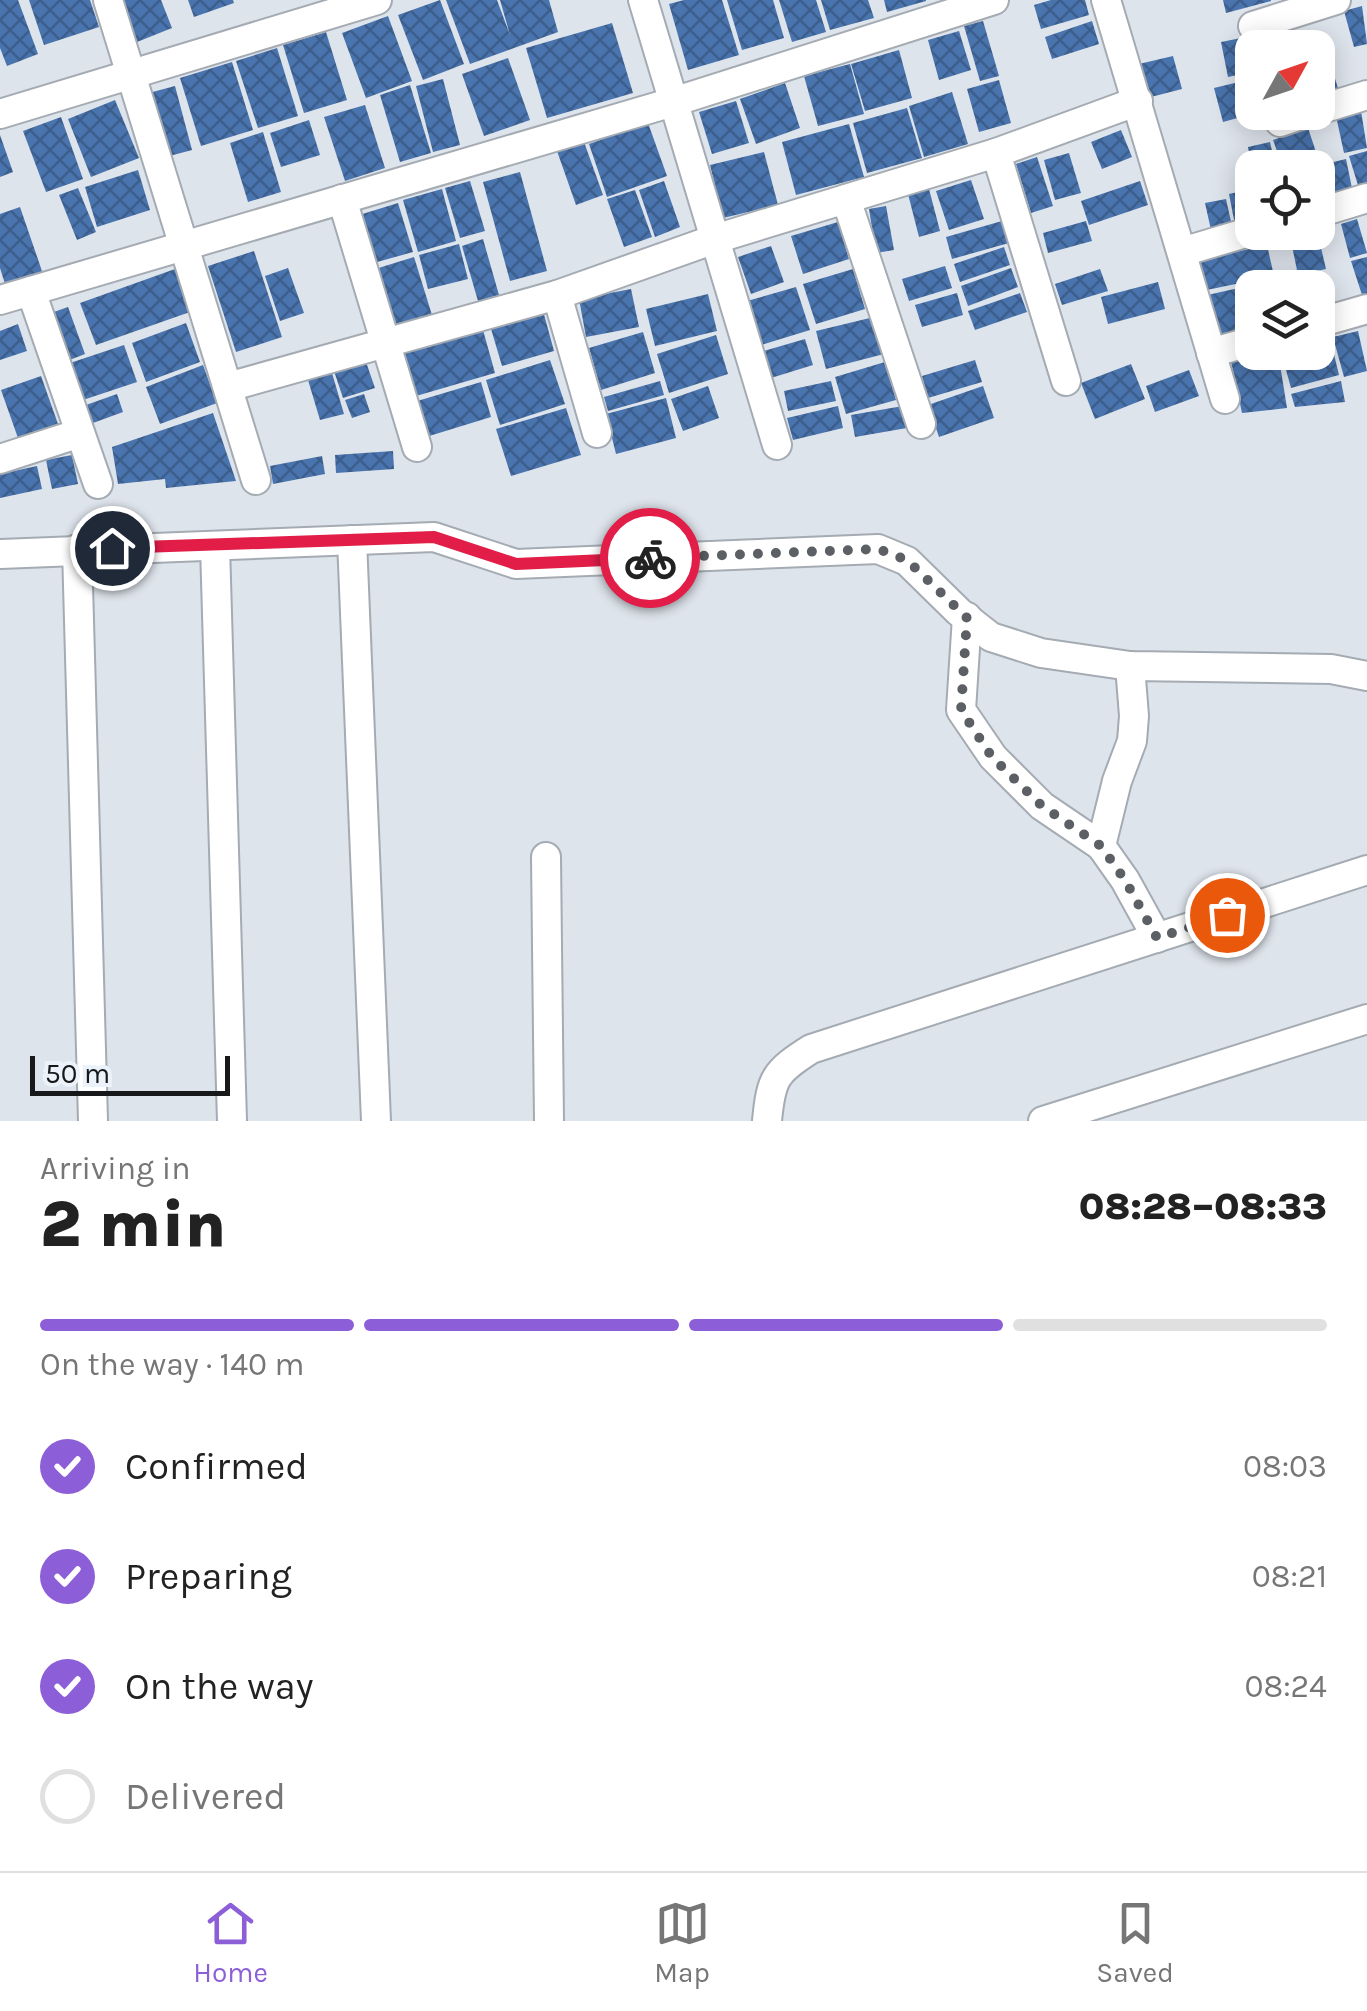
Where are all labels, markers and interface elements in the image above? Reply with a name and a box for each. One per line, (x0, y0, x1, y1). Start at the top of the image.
north arrow (1235, 30, 1335, 130)
map controls (1235, 30, 1335, 370)
button: locate (1235, 150, 1335, 250)
button: layers (1235, 270, 1335, 370)
pin (70, 506, 155, 591)
courier (600, 508, 700, 608)
icon: home (85, 521, 140, 576)
icon: bike (623, 531, 678, 586)
pin (1185, 873, 1270, 958)
icon: bag (1200, 888, 1255, 943)
scale bar (30, 1051, 230, 1096)
text: 50 m (45, 1057, 110, 1090)
text: Arriving in (40, 1150, 191, 1187)
text: 08:28–08:33 (1079, 1184, 1327, 1229)
text: 2 min (40, 1186, 226, 1262)
text: On the way · 140 m (40, 1346, 305, 1383)
icon: check (40, 1439, 95, 1494)
text: Confirmed (125, 1444, 308, 1489)
text: 08:03 (1243, 1448, 1327, 1485)
icon: check (40, 1549, 95, 1604)
text: Preparing (125, 1554, 292, 1599)
text: 08:21 (1252, 1558, 1327, 1595)
icon: check (40, 1659, 95, 1714)
text: On the way (125, 1664, 313, 1709)
text: 08:24 (1245, 1668, 1327, 1705)
text: Delivered (125, 1774, 286, 1819)
tab: Home (193, 1896, 268, 1989)
tab: Map (654, 1896, 710, 1989)
tab: Saved (1096, 1896, 1174, 1989)

